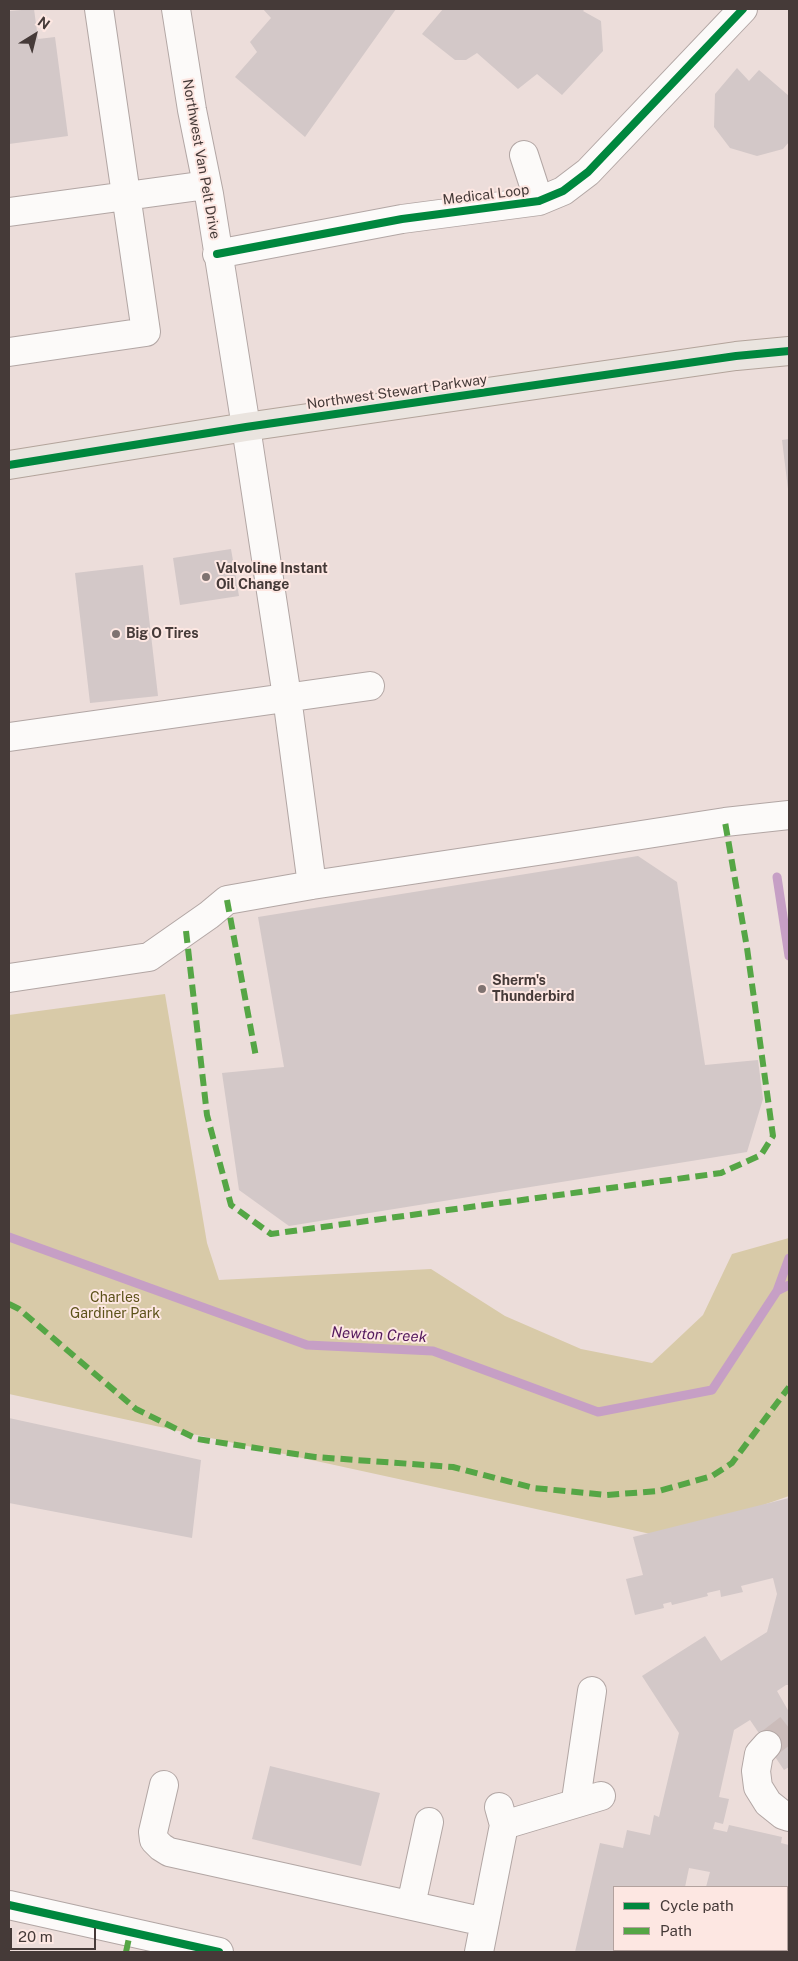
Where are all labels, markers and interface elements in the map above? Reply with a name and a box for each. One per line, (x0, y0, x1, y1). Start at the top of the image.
north arrow (10, 10, 60, 60)
text: N (35, 13, 53, 33)
street label: Northwest Van Pelt Drive (179, 78, 223, 240)
street label: Medical Loop (442, 181, 530, 209)
street label: Northwest Stewart Parkway (306, 371, 488, 413)
place label: Valvoline Instant Oil Change (216, 561, 328, 594)
marker: Valvoline Instant Oil Change (200, 571, 212, 583)
place label: Big O Tires (126, 626, 199, 642)
marker: Big O Tires (110, 628, 122, 640)
place label: Sherm's Thunderbird (492, 973, 575, 1006)
marker: Sherm's Thunderbird (476, 983, 488, 995)
park label: Charles Gardiner Park (70, 1290, 160, 1322)
water label: Newton Creek (331, 1324, 427, 1346)
legend (613, 1886, 788, 1951)
text: Cycle path (660, 1897, 734, 1914)
scale bar (12, 1918, 99, 1950)
text: Path (660, 1922, 692, 1939)
text: 20 m (18, 1928, 53, 1945)

